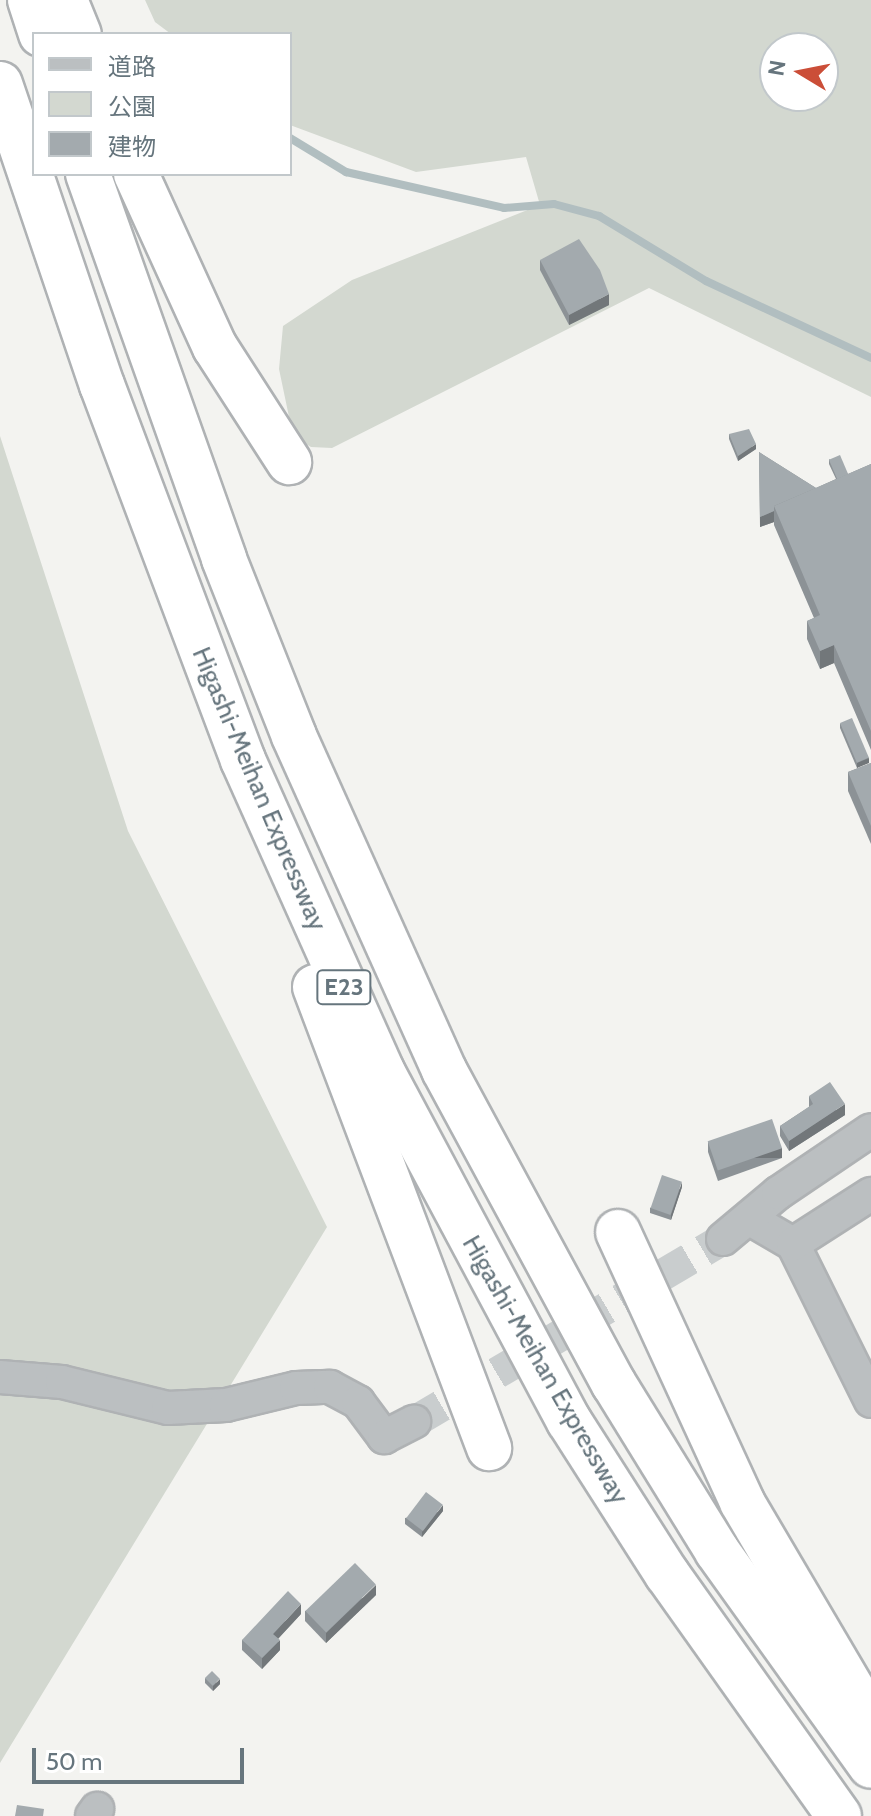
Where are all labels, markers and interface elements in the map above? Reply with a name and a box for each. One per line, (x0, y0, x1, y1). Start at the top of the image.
legend (32, 32, 292, 176)
north arrow (759, 32, 839, 112)
text: 道路 (108, 52, 156, 81)
text: N (762, 58, 791, 78)
text: 公園 (108, 92, 156, 121)
text: 建物 (108, 132, 156, 161)
street label: Higashi-Meihan Expressway (185, 643, 333, 935)
road number: E23 (316, 967, 372, 1007)
street label: Higashi-Meihan Expressway (455, 1230, 635, 1510)
scale bar (36, 1732, 248, 1782)
text: 50 m (46, 1747, 102, 1776)

